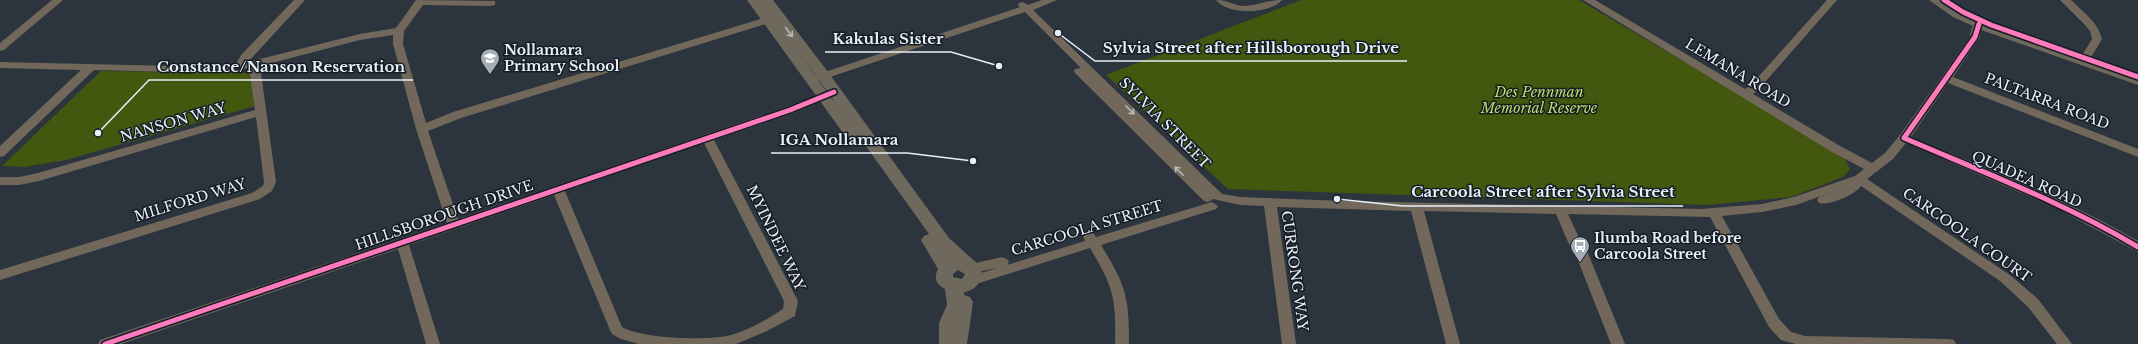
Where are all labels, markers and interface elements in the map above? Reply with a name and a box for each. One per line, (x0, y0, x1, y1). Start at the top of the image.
callout: Kakulas Sister (825, 25, 951, 52)
one-way arrow (785, 26, 793, 37)
text: Kakulas Sister (833, 29, 944, 48)
callout: Sylvia Street after Hillsborough Drive (1095, 34, 1407, 61)
street label: LEMANA ROAD (1682, 34, 1794, 112)
text: Sylvia Street after Hillsborough Drive (1103, 38, 1399, 57)
place label: Nollamara Primary School (504, 41, 620, 75)
school or university icon: Nollamara Primary School (479, 47, 501, 75)
callout: Constance/Nanson Reservation (149, 53, 413, 80)
text: Constance/Nanson Reservation (157, 57, 405, 76)
street label: PALTARRA ROAD (1982, 69, 2112, 133)
street label: SYLVIA STREET (1116, 74, 1214, 172)
park label: Des Pennman Memorial Reserve (1480, 83, 1598, 117)
street label: NANSON WAY (118, 98, 229, 146)
one-way arrow (1125, 106, 1135, 115)
callout: IGA Nollamara (771, 126, 907, 153)
text: IGA Nollamara (780, 130, 899, 149)
street label: QUADEA ROAD (1969, 147, 2085, 211)
one-way arrow (1174, 166, 1184, 176)
street label: MILFORD WAY (132, 174, 249, 226)
street label: HILLSBOROUGH DRIVE (353, 176, 535, 254)
callout: Carcoola Street after Sylvia Street (1403, 179, 1683, 206)
street label: MYINDEE WAY (743, 182, 810, 295)
text: Carcoola Street after Sylvia Street (1411, 182, 1675, 201)
street label: CARCOOLA COURT (1899, 184, 2035, 286)
street label: CARCOOLA STREET (1009, 196, 1165, 260)
street label: CURRONG WAY (1278, 210, 1312, 333)
place label: Ilumba Road before Carcoola Street (1594, 229, 1742, 263)
bus stop icon: Ilumba Road before Carcoola Street (1569, 235, 1591, 263)

